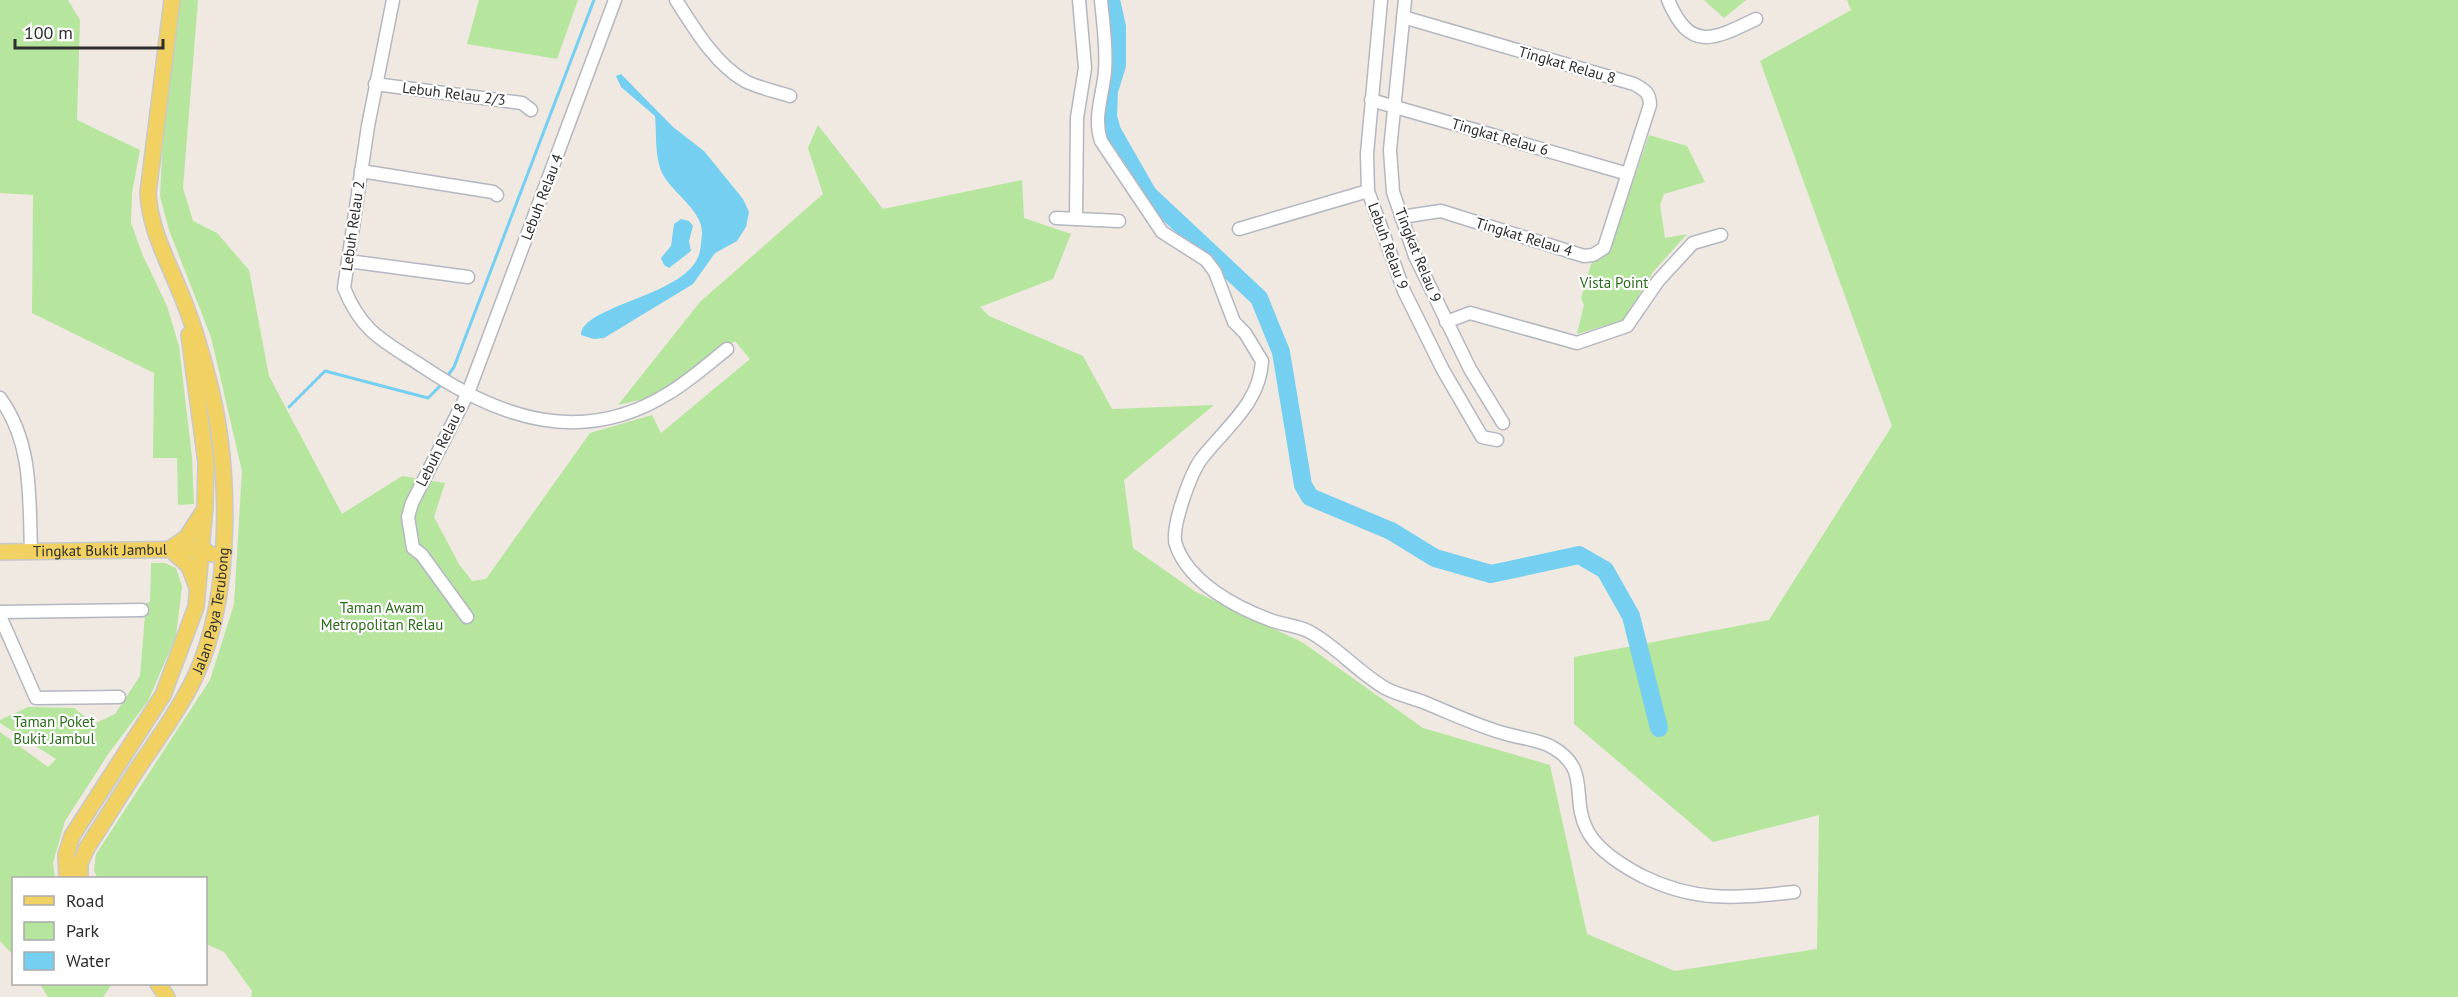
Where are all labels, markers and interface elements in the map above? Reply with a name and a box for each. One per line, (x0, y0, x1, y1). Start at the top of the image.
scale bar (15, 12, 164, 50)
text: 100 m (24, 21, 73, 44)
street label: Tingkat Relau 8 (1516, 42, 1618, 87)
street label: Lebuh Relau 2/3 (401, 78, 507, 109)
street label: Tingkat Relau 6 (1449, 114, 1551, 159)
street label: Lebuh Relau 4 (516, 151, 567, 243)
street label: Lebuh Relau 2 (337, 180, 368, 272)
street label: Lebuh Relau 9 (1364, 200, 1413, 292)
street label: Tingkat Relau 9 (1391, 205, 1446, 305)
street label: Tingkat Relau 4 (1473, 213, 1575, 260)
park label: Vista Point (1579, 273, 1648, 292)
street label: Lebuh Relau 8 (411, 400, 470, 490)
street label: Tingkat Bukit Jambul (33, 540, 168, 561)
street label: Jalan Paya Terubong (187, 547, 233, 677)
park label: Taman Awam Metropolitan Relau (321, 598, 443, 634)
park label: Taman Poket Bukit Jambul (13, 712, 95, 748)
legend (12, 877, 207, 985)
text: Road (66, 889, 104, 912)
text: Park (66, 919, 99, 942)
text: Water (66, 949, 110, 972)

